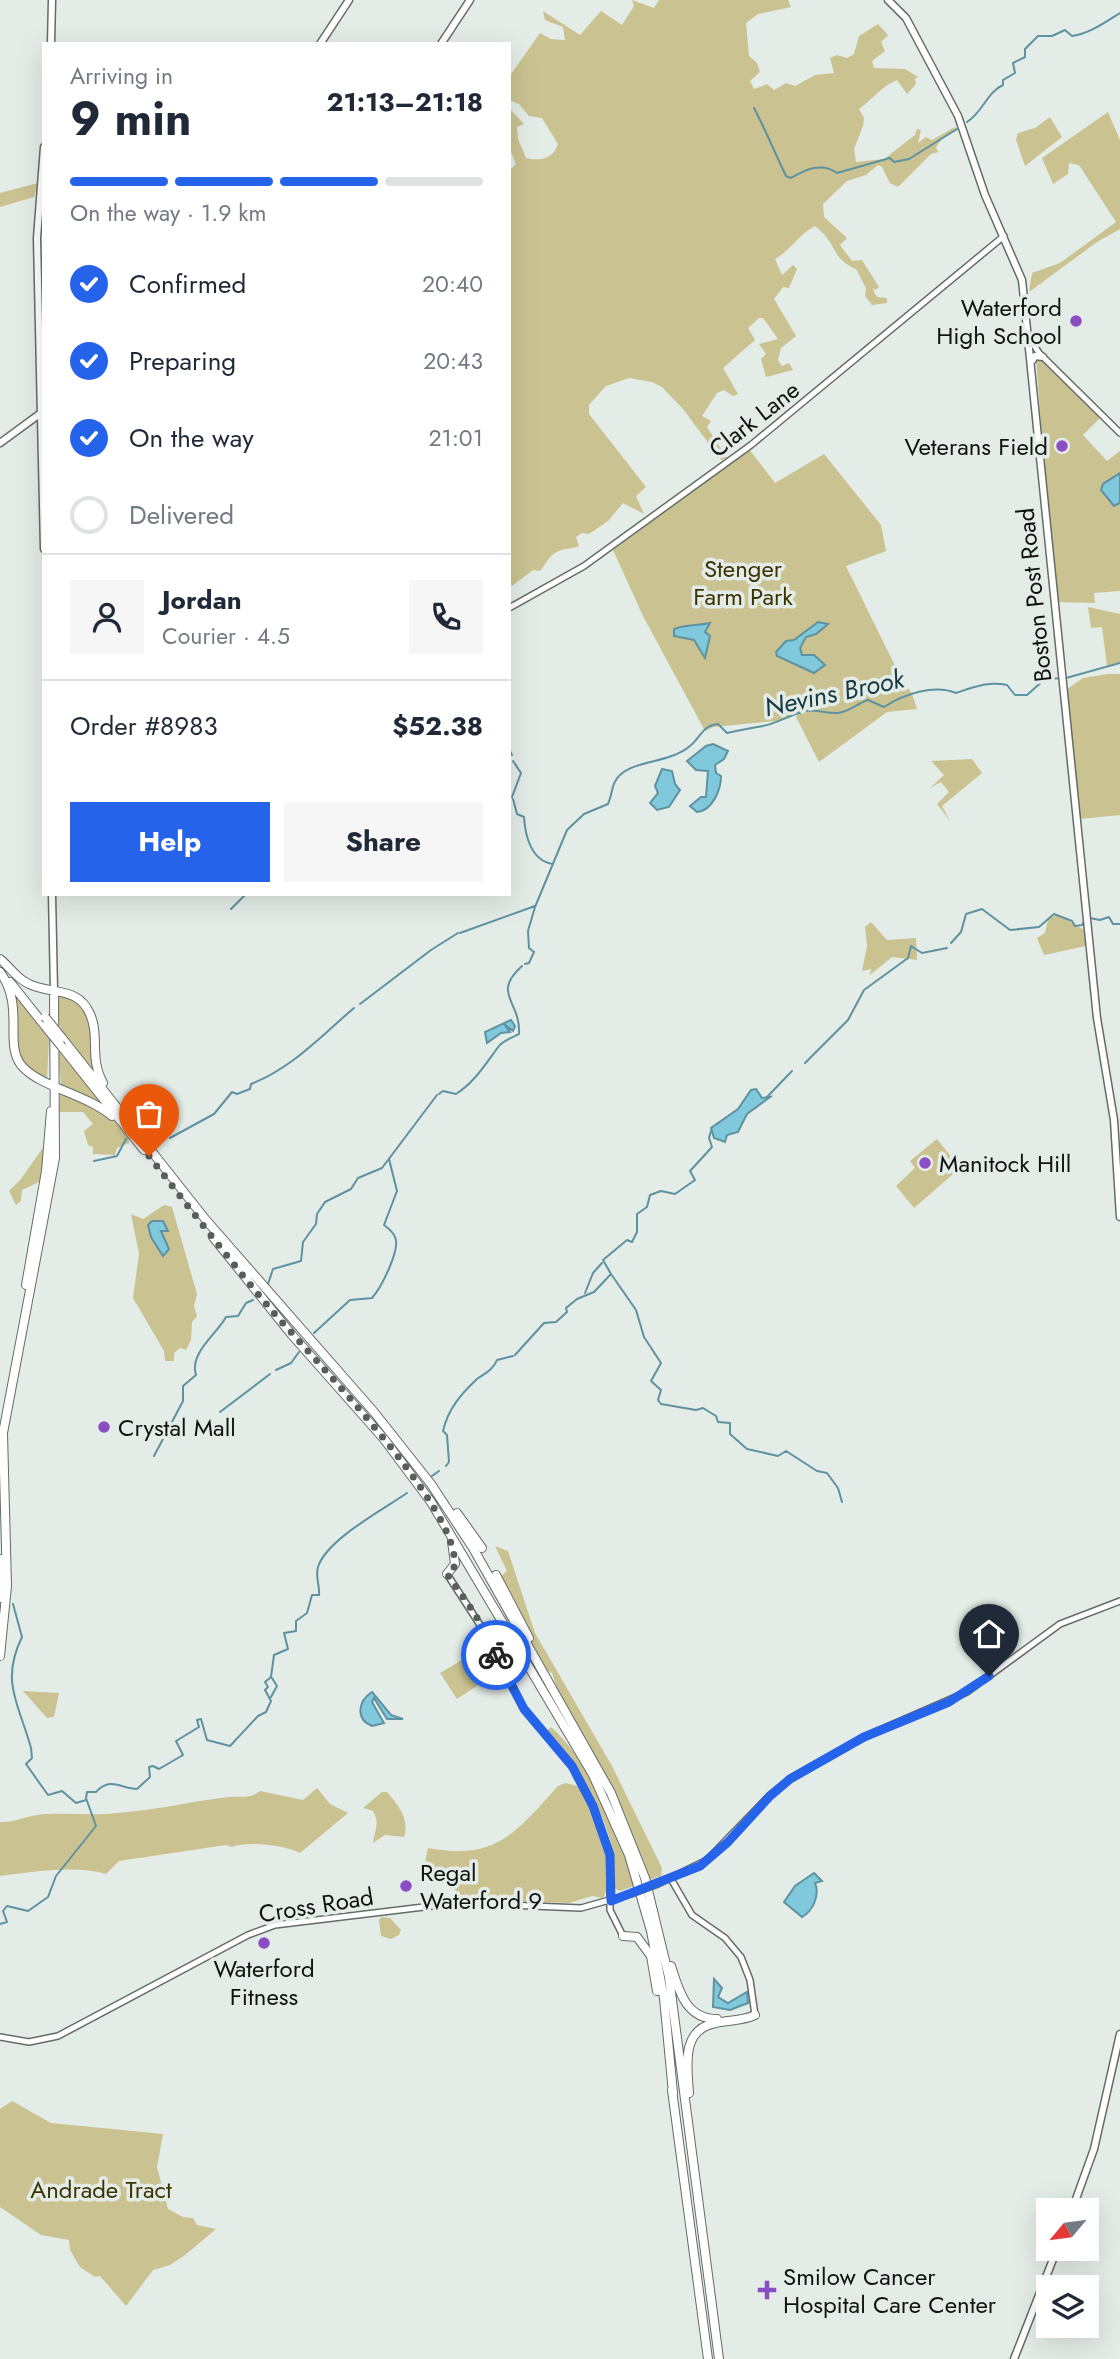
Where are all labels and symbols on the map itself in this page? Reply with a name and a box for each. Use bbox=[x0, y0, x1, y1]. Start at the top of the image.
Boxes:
place label: Waterford High School bbox=[936, 290, 1062, 353]
marker: Waterford High School bbox=[1068, 313, 1084, 329]
street label: Clark Lane bbox=[701, 372, 807, 466]
place label: Veterans Field bbox=[905, 429, 1048, 464]
marker: Veterans Field bbox=[1054, 438, 1070, 454]
street label: Boston Post Road bbox=[1007, 506, 1061, 684]
park label: Stenger Farm Park bbox=[693, 551, 793, 614]
water label: Nevins Brook bbox=[761, 659, 909, 726]
pin bbox=[119, 1084, 179, 1156]
place label: Manitock Hill bbox=[939, 1146, 1071, 1181]
marker: Manitock Hill bbox=[917, 1155, 933, 1171]
place label: Crystal Mall bbox=[118, 1410, 236, 1445]
marker: Crystal Mall bbox=[96, 1419, 112, 1435]
pin bbox=[959, 1604, 1019, 1676]
courier bbox=[461, 1620, 531, 1690]
place label: Regal Waterford 9 bbox=[420, 1855, 542, 1918]
marker: Regal Waterford 9 bbox=[398, 1878, 414, 1894]
street label: Cross Road bbox=[256, 1879, 376, 1931]
marker: Waterford Fitness bbox=[256, 1935, 272, 1951]
place label: Waterford Fitness bbox=[213, 1951, 315, 2014]
park label: Andrade Tract bbox=[30, 2172, 172, 2207]
north arrow bbox=[1036, 2198, 1099, 2261]
place label: Smilow Cancer Hospital Care Center bbox=[783, 2259, 997, 2322]
marker: Smilow Cancer Hospital Care Center bbox=[757, 2280, 777, 2300]

